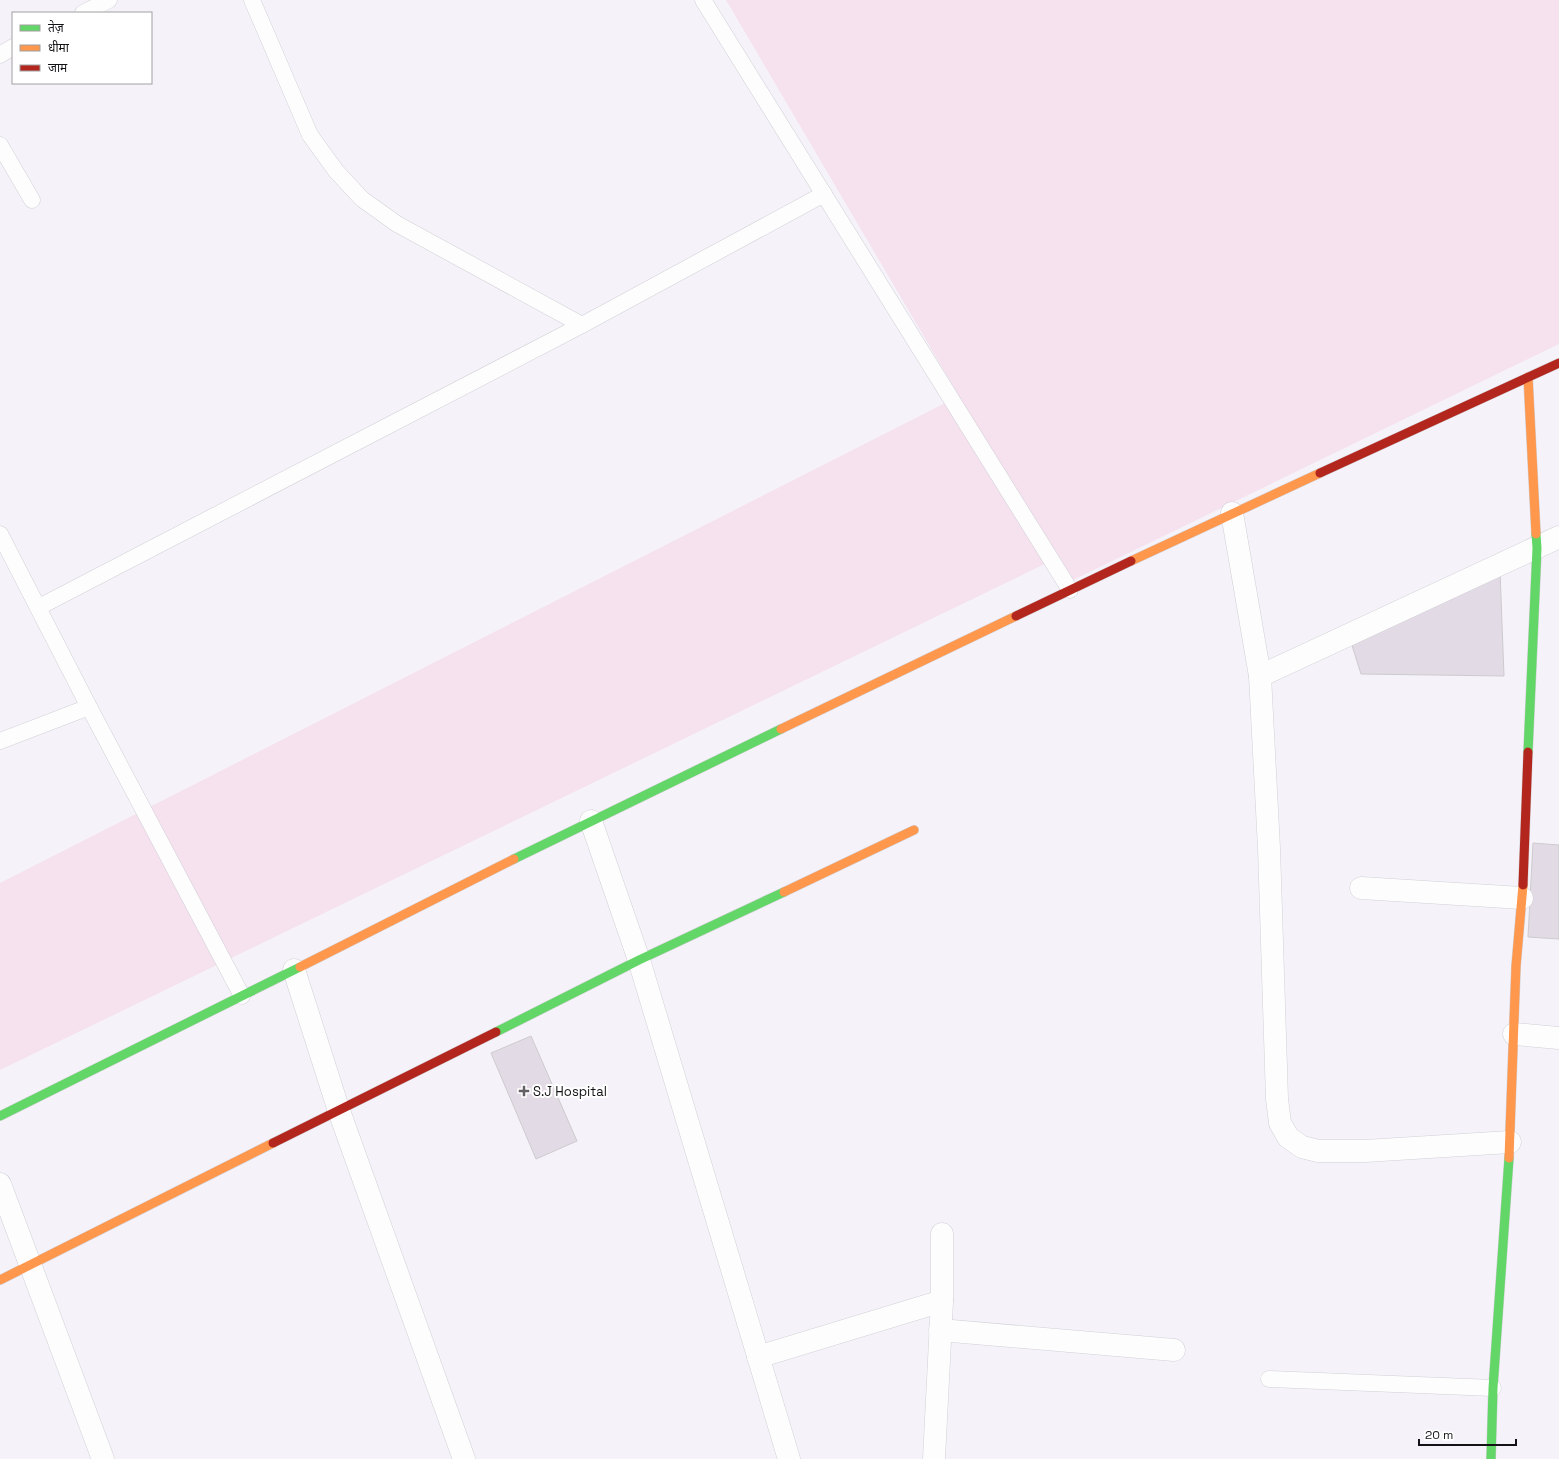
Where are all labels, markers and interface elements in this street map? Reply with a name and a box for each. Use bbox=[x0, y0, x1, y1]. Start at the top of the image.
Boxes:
legend bbox=[12, 12, 152, 84]
text: तेज़ bbox=[48, 20, 65, 36]
text: धीमा bbox=[48, 40, 70, 56]
text: जाम bbox=[48, 60, 68, 76]
place label: S.J Hospital bbox=[533, 1083, 607, 1100]
marker: S.J Hospital bbox=[518, 1085, 530, 1097]
scale bar bbox=[1419, 1421, 1516, 1447]
text: 20 m bbox=[1425, 1427, 1453, 1443]

